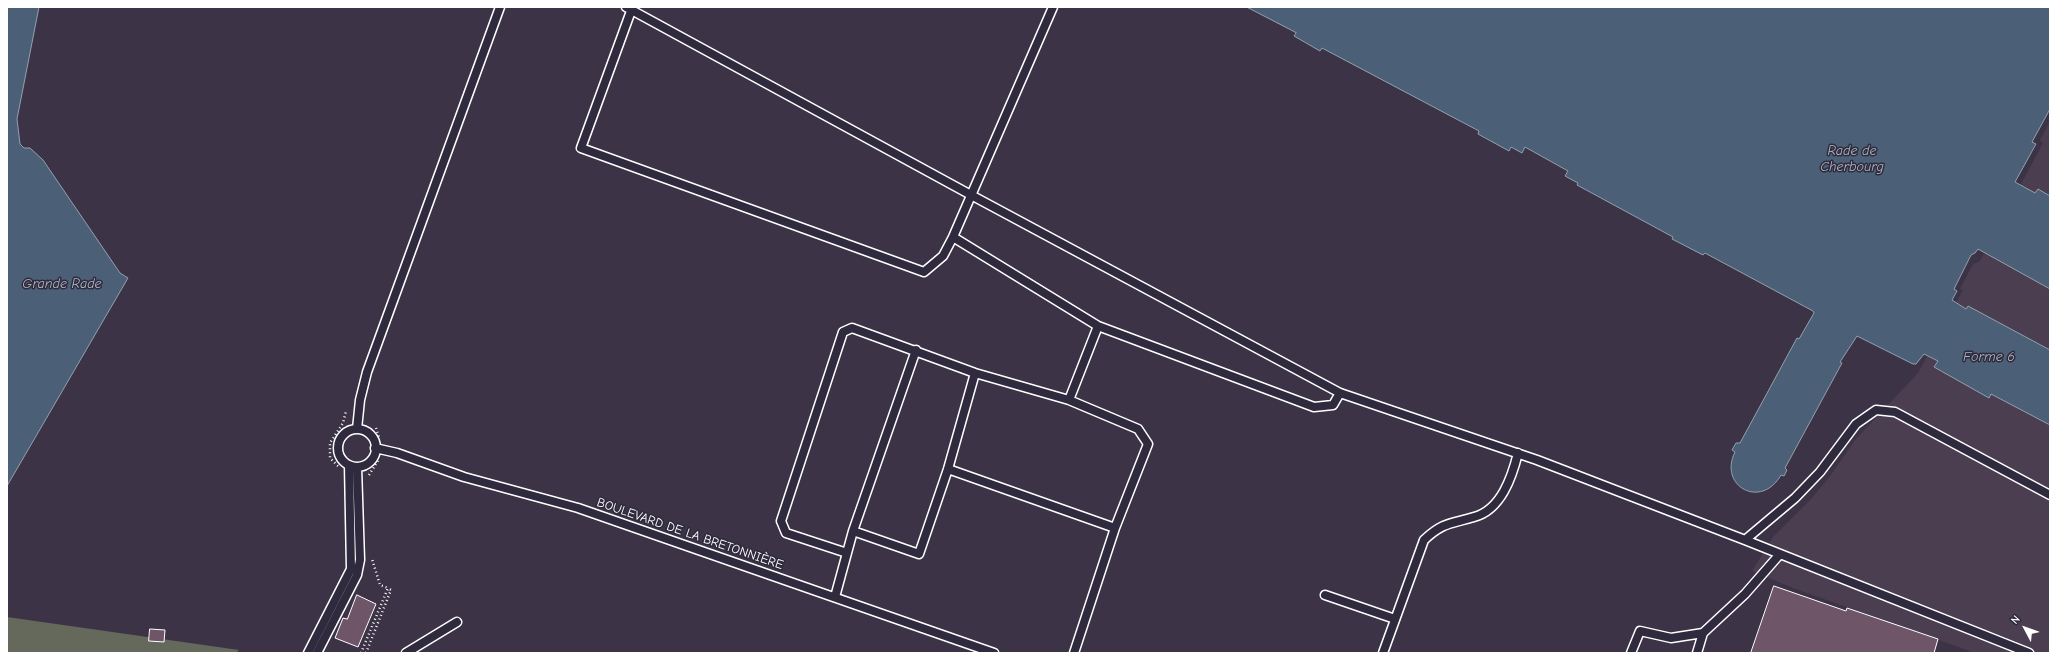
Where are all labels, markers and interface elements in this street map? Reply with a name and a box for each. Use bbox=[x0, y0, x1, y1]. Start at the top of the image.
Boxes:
water label: Rade de Cherbourg bbox=[1820, 143, 1884, 176]
water label: Grande Rade bbox=[22, 276, 102, 292]
water label: Forme 6 bbox=[1963, 349, 2015, 365]
street label: BOULEVARD DE LA BRETONNIÈRE bbox=[595, 495, 785, 573]
north arrow bbox=[2005, 608, 2045, 648]
text: N bbox=[2008, 613, 2023, 627]

